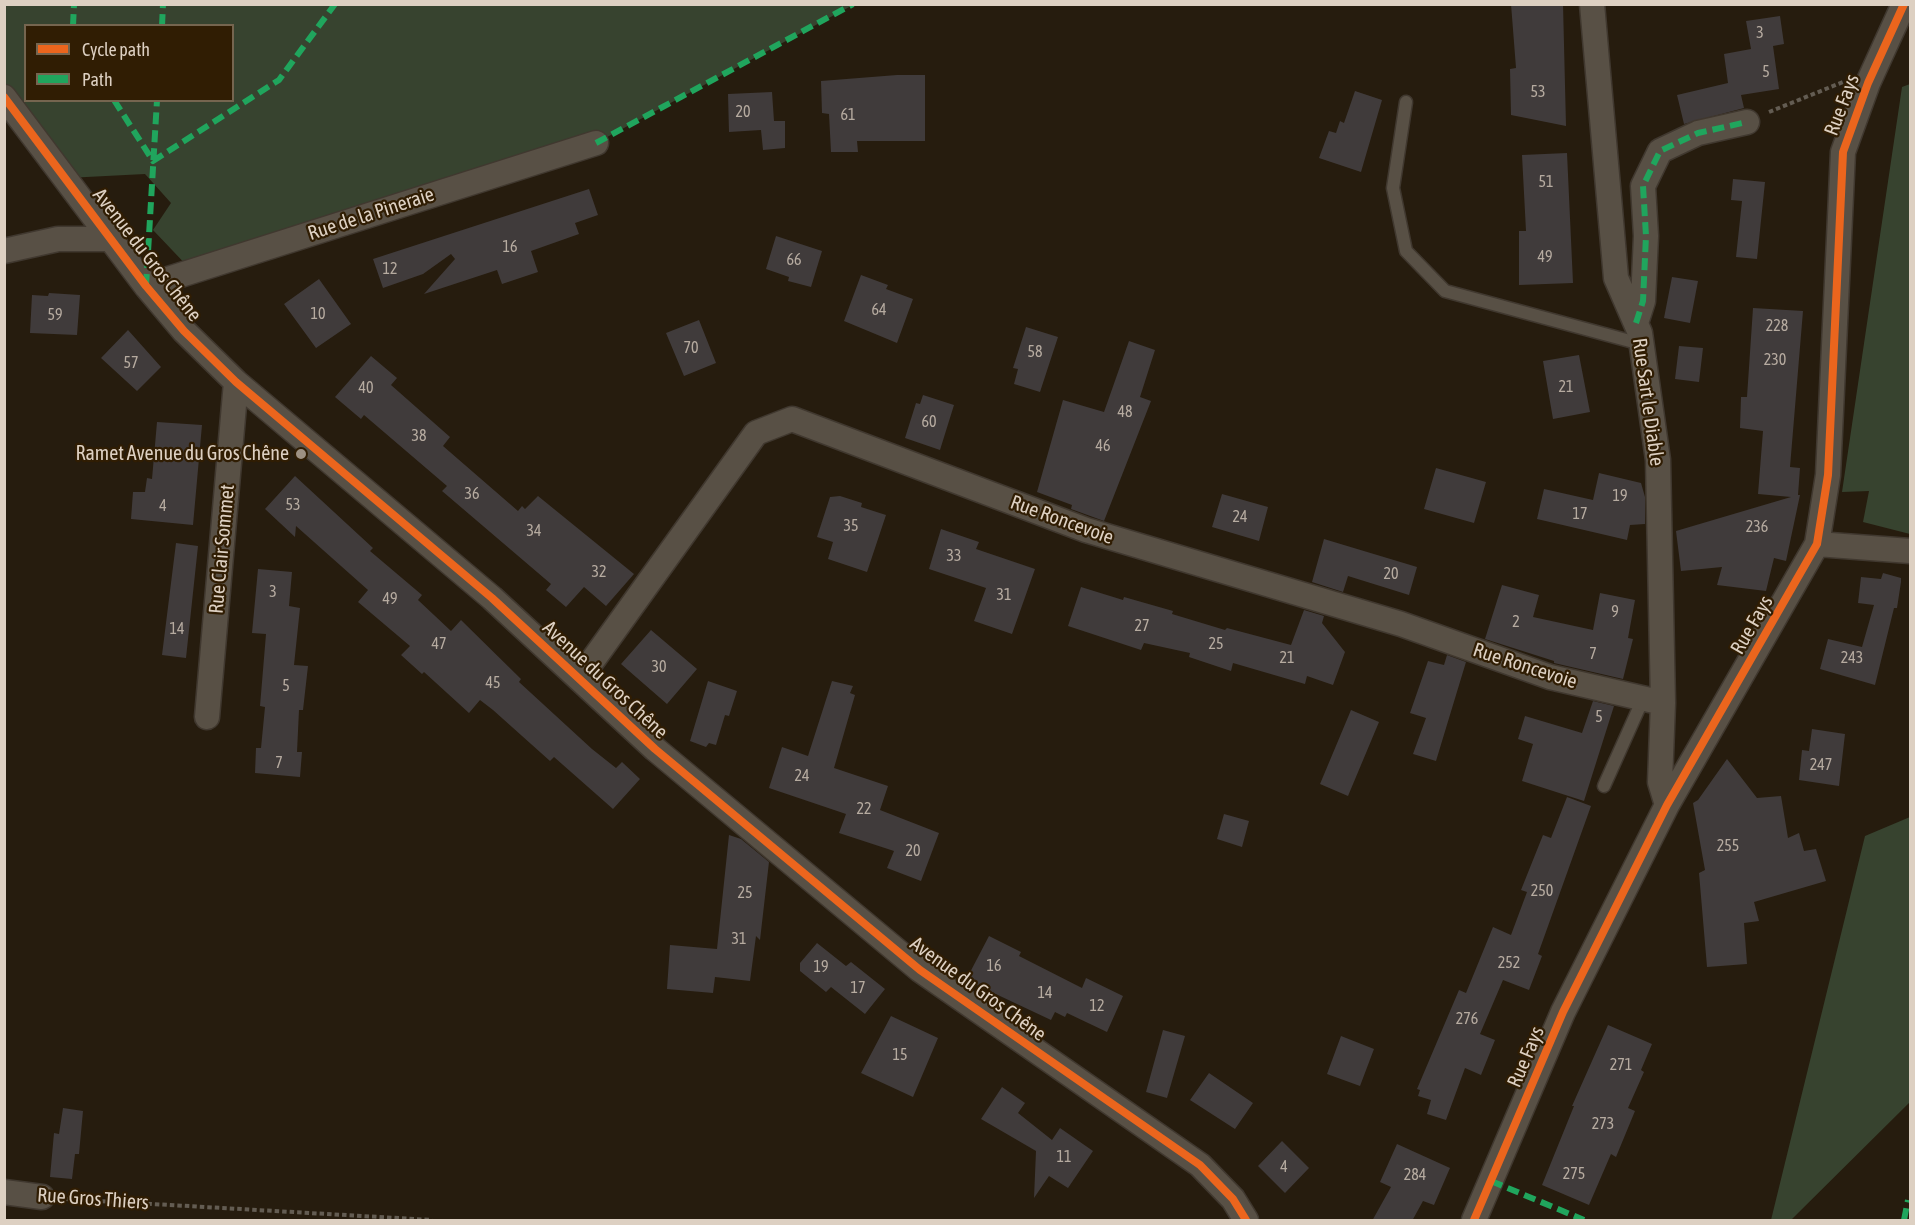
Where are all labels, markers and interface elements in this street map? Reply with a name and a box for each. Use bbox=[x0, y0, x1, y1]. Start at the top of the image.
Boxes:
house number: 3 bbox=[1756, 23, 1764, 43]
legend bbox=[24, 24, 234, 102]
text: Cycle path bbox=[82, 39, 150, 60]
house number: 5 bbox=[1762, 62, 1770, 82]
text: Path bbox=[82, 69, 113, 90]
street label: Rue Fays bbox=[1819, 71, 1865, 139]
house number: 53 bbox=[1530, 82, 1546, 102]
house number: 20 bbox=[735, 102, 751, 122]
house number: 61 bbox=[840, 105, 856, 125]
house number: 51 bbox=[1538, 172, 1554, 192]
street label: Rue de la Pineraie bbox=[305, 182, 437, 246]
street label: Avenue du Gros Chêne bbox=[88, 184, 206, 326]
house number: 16 bbox=[502, 237, 518, 257]
house number: 49 bbox=[1537, 247, 1553, 267]
house number: 66 bbox=[786, 250, 802, 270]
house number: 12 bbox=[382, 259, 398, 279]
house number: 64 bbox=[871, 300, 887, 320]
house number: 10 bbox=[310, 304, 326, 324]
house number: 59 bbox=[47, 305, 63, 325]
house number: 228 bbox=[1766, 316, 1788, 336]
street label: Rue Sart le Diable bbox=[1627, 336, 1669, 468]
house number: 70 bbox=[683, 338, 699, 358]
house number: 58 bbox=[1027, 342, 1043, 362]
house number: 230 bbox=[1764, 350, 1786, 370]
house number: 57 bbox=[123, 353, 139, 373]
house number: 21 bbox=[1558, 377, 1574, 397]
house number: 40 bbox=[358, 378, 374, 398]
house number: 48 bbox=[1117, 402, 1133, 422]
house number: 60 bbox=[921, 412, 937, 432]
house number: 38 bbox=[411, 426, 427, 446]
house number: 46 bbox=[1095, 436, 1111, 456]
place label: Ramet Avenue du Gros Chêne bbox=[75, 442, 289, 466]
marker: Ramet Avenue du Gros Chêne bbox=[294, 447, 308, 461]
street label: Rue Clair Sommet bbox=[204, 483, 240, 615]
house number: 36 bbox=[464, 484, 480, 504]
house number: 19 bbox=[1612, 486, 1628, 506]
street label: Rue Roncevoie bbox=[1007, 490, 1117, 550]
house number: 53 bbox=[285, 495, 301, 515]
house number: 4 bbox=[159, 496, 167, 516]
house number: 17 bbox=[1572, 504, 1588, 524]
house number: 24 bbox=[1232, 507, 1248, 527]
house number: 35 bbox=[843, 516, 859, 536]
house number: 236 bbox=[1746, 517, 1768, 537]
house number: 34 bbox=[526, 521, 542, 541]
house number: 33 bbox=[946, 546, 962, 566]
house number: 32 bbox=[591, 562, 607, 582]
house number: 20 bbox=[1383, 564, 1399, 584]
house number: 3 bbox=[269, 582, 277, 602]
house number: 31 bbox=[996, 585, 1012, 605]
house number: 49 bbox=[382, 589, 398, 609]
street label: Rue Fays bbox=[1726, 591, 1778, 659]
house number: 9 bbox=[1611, 602, 1619, 622]
house number: 2 bbox=[1512, 612, 1520, 632]
street label: Avenue du Gros Chêne bbox=[537, 616, 673, 744]
house number: 27 bbox=[1134, 616, 1150, 636]
house number: 14 bbox=[169, 619, 185, 639]
house number: 47 bbox=[431, 634, 447, 654]
house number: 25 bbox=[1208, 634, 1224, 654]
street label: Rue Roncevoie bbox=[1470, 638, 1580, 694]
house number: 7 bbox=[1589, 644, 1597, 664]
house number: 21 bbox=[1279, 648, 1295, 668]
house number: 243 bbox=[1841, 648, 1863, 668]
house number: 30 bbox=[651, 657, 667, 677]
house number: 45 bbox=[485, 673, 501, 693]
house number: 5 bbox=[282, 676, 290, 696]
house number: 5 bbox=[1595, 707, 1603, 727]
house number: 7 bbox=[275, 753, 283, 773]
house number: 247 bbox=[1810, 755, 1832, 775]
house number: 24 bbox=[794, 766, 810, 786]
house number: 22 bbox=[856, 799, 872, 819]
house number: 255 bbox=[1717, 836, 1739, 856]
house number: 20 bbox=[905, 841, 921, 861]
house number: 250 bbox=[1531, 881, 1553, 901]
house number: 25 bbox=[737, 883, 753, 903]
house number: 31 bbox=[731, 929, 747, 949]
street label: Avenue du Gros Chêne bbox=[905, 932, 1051, 1046]
house number: 252 bbox=[1498, 953, 1520, 973]
house number: 16 bbox=[986, 956, 1002, 976]
house number: 19 bbox=[813, 957, 829, 977]
house number: 17 bbox=[850, 978, 866, 998]
house number: 14 bbox=[1037, 983, 1053, 1003]
house number: 12 bbox=[1089, 996, 1105, 1016]
house number: 276 bbox=[1456, 1009, 1478, 1029]
street label: Rue Fays bbox=[1503, 1023, 1549, 1091]
house number: 15 bbox=[892, 1045, 908, 1065]
house number: 271 bbox=[1610, 1055, 1632, 1075]
house number: 273 bbox=[1592, 1114, 1614, 1134]
house number: 11 bbox=[1056, 1147, 1072, 1167]
house number: 4 bbox=[1280, 1157, 1288, 1177]
house number: 275 bbox=[1563, 1164, 1585, 1184]
house number: 284 bbox=[1404, 1165, 1426, 1185]
street label: Rue Gros Thiers bbox=[36, 1183, 150, 1215]

